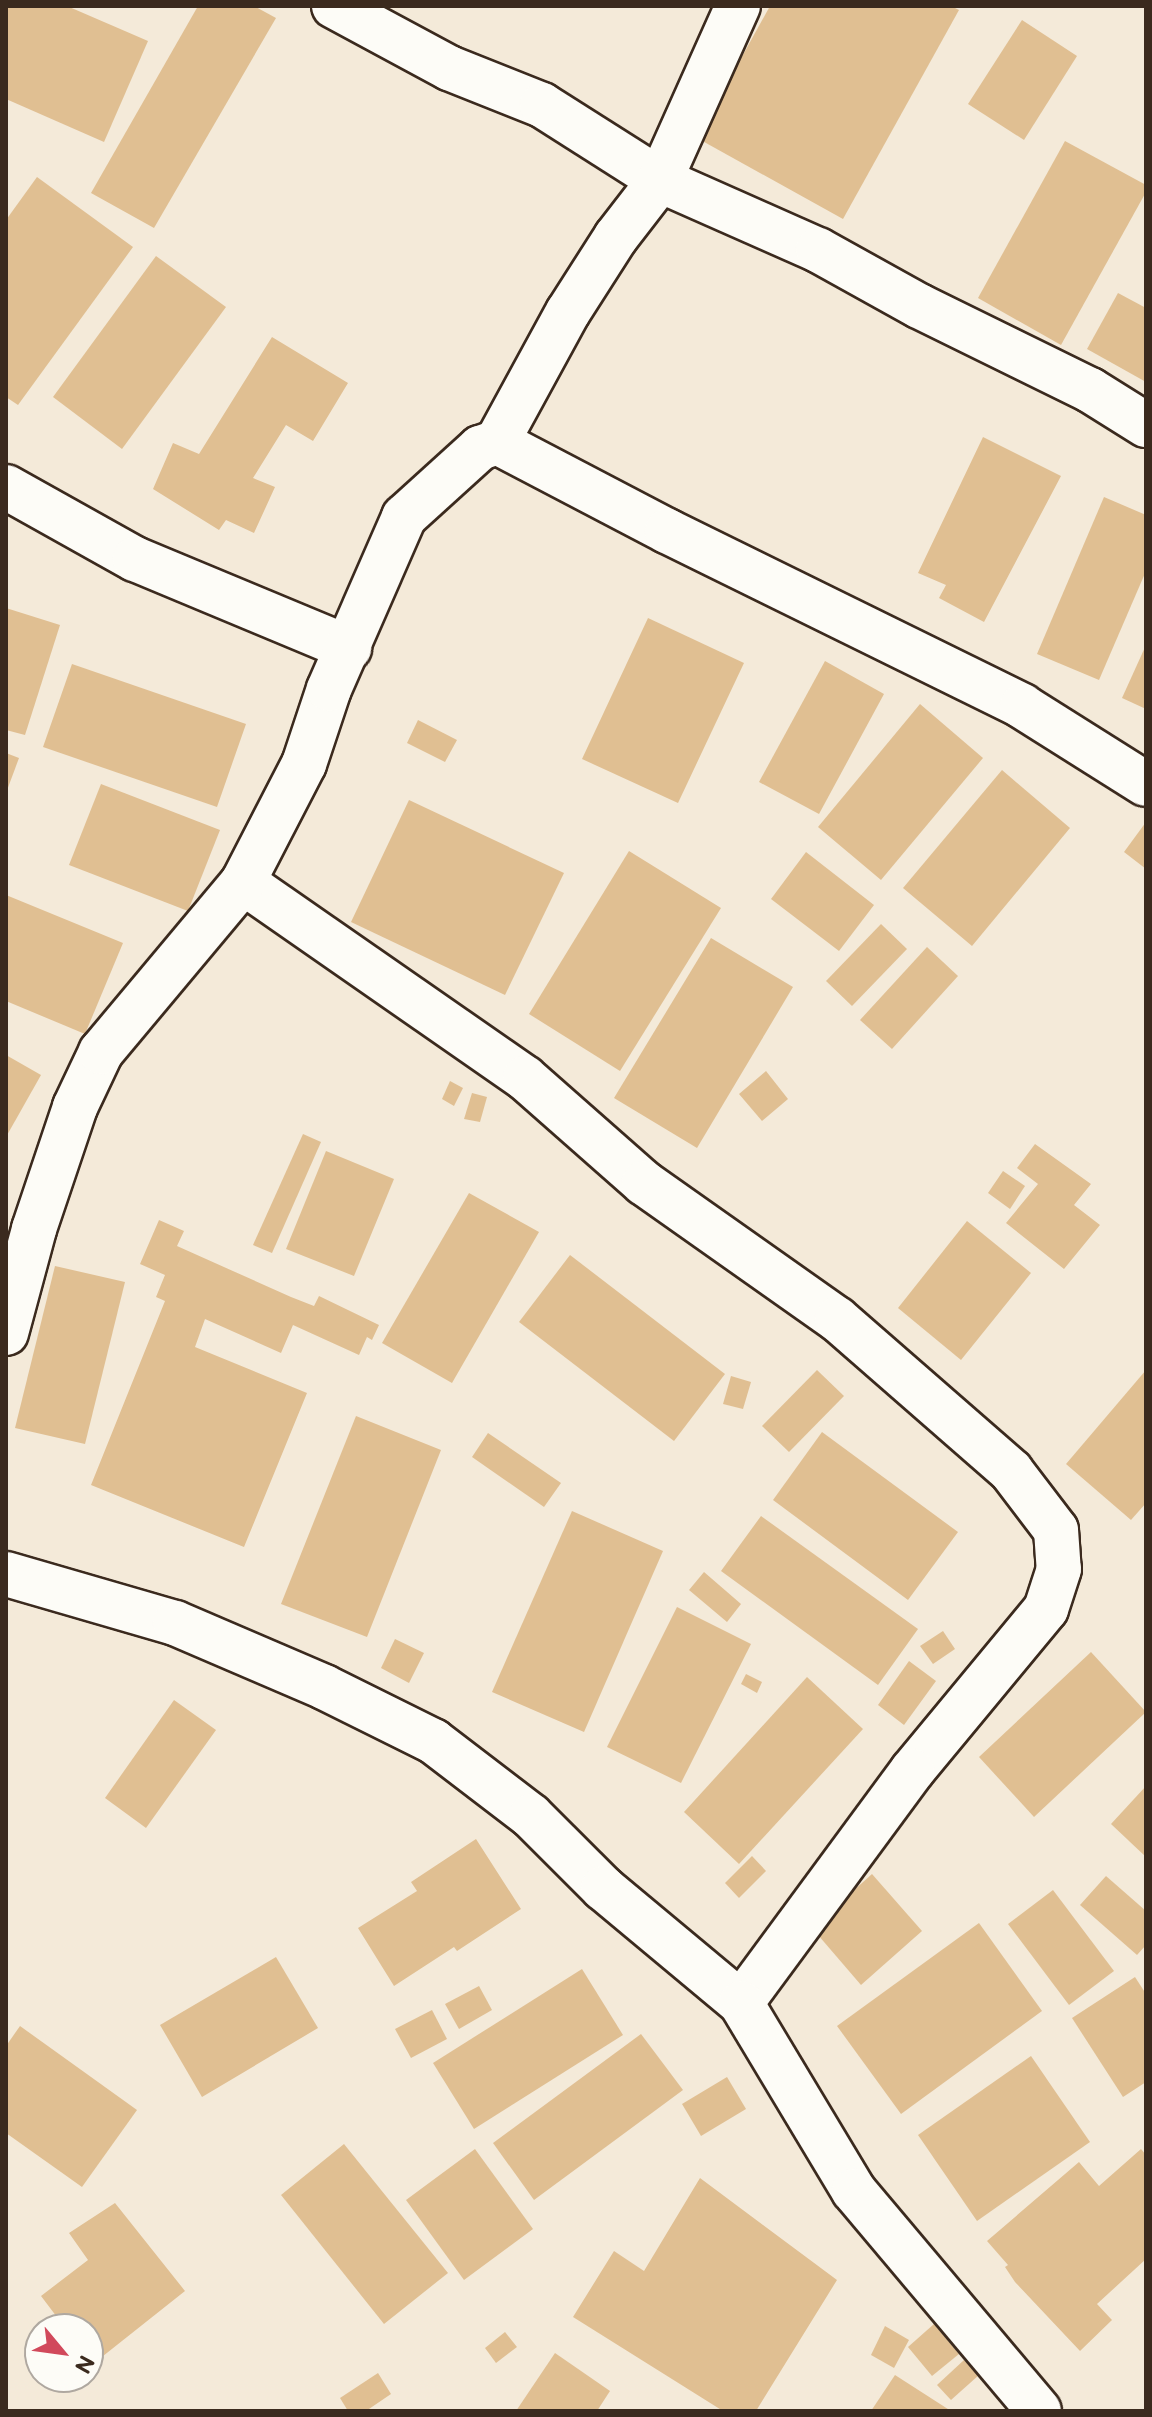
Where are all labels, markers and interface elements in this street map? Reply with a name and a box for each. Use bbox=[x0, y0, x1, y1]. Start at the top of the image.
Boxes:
north arrow bbox=[24, 2313, 104, 2393]
text: N bbox=[68, 2350, 99, 2378]

